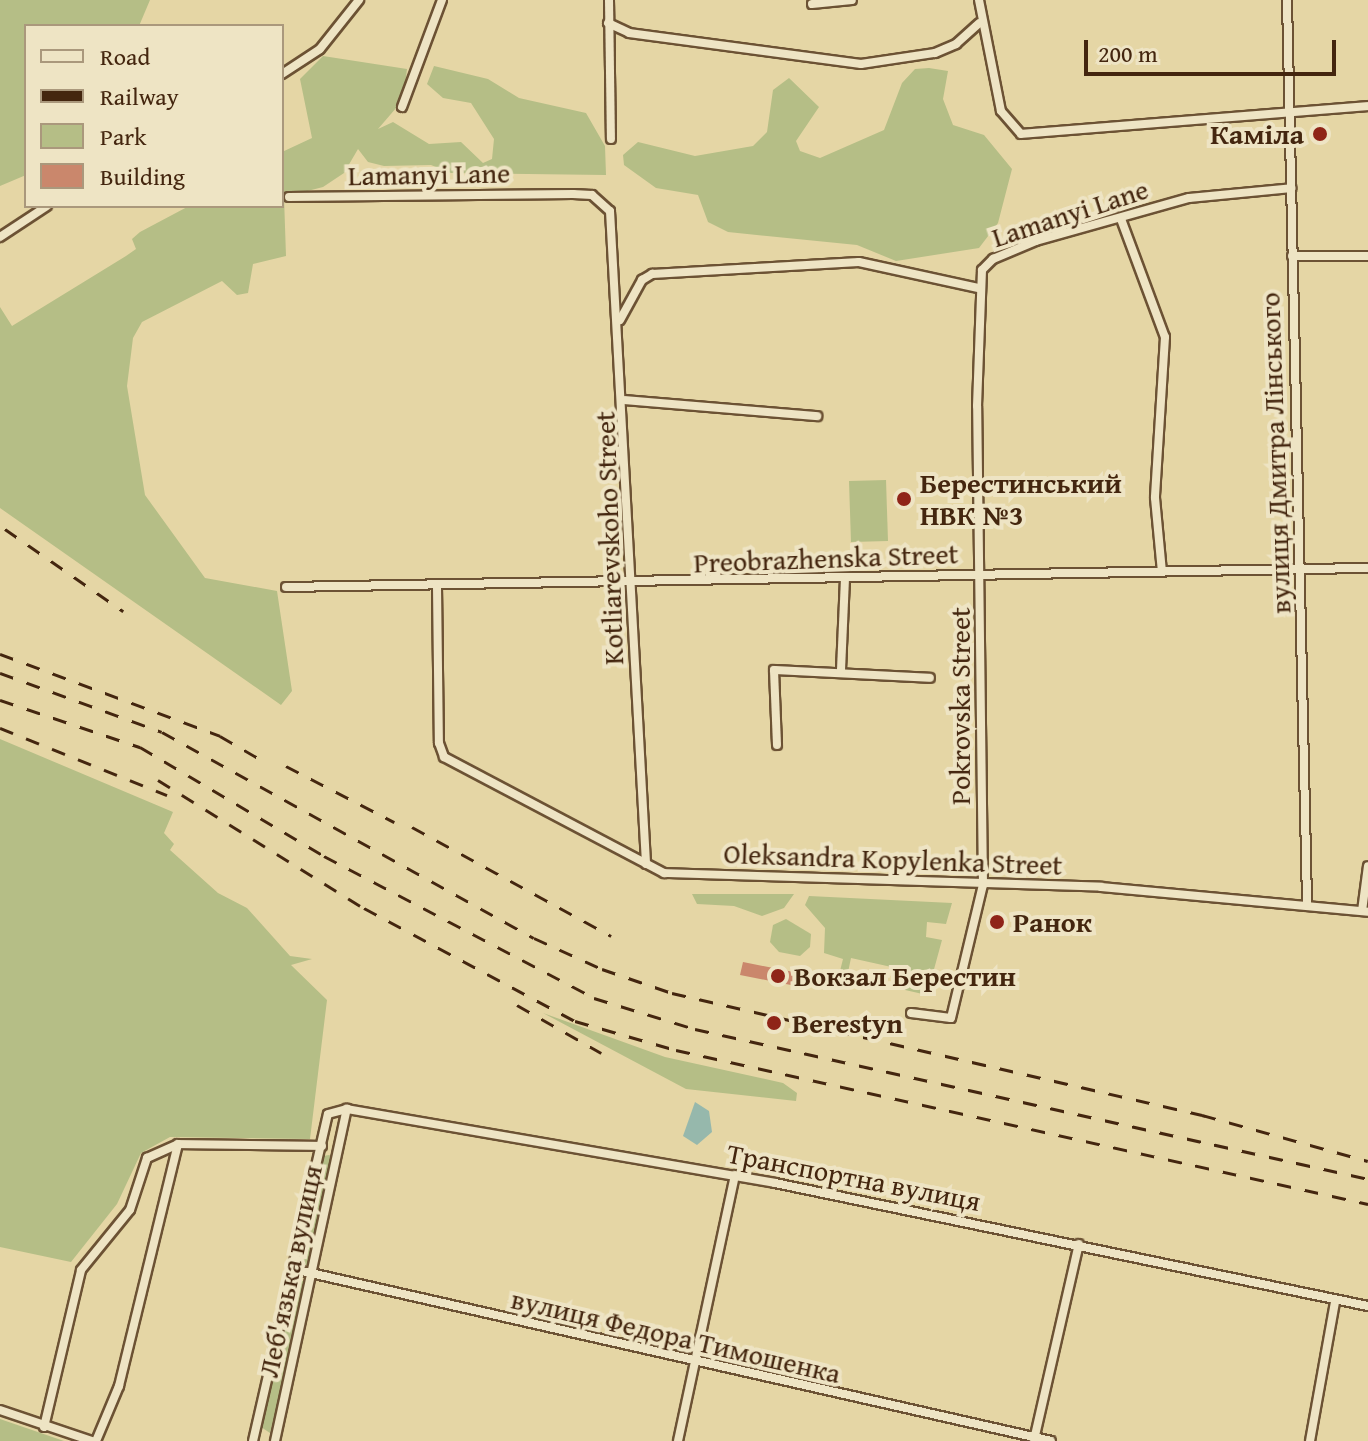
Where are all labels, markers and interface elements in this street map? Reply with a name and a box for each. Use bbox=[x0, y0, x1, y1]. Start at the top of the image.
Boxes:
legend bbox=[24, 24, 284, 208]
scale bar bbox=[1088, 24, 1340, 74]
text: 200 m bbox=[1098, 36, 1158, 71]
text: Road bbox=[100, 39, 150, 74]
text: Railway bbox=[100, 79, 179, 114]
place label: Каміла bbox=[1210, 117, 1304, 151]
text: Park bbox=[100, 119, 146, 154]
marker: Каміла bbox=[1311, 125, 1329, 143]
street label: Lamanyi Lane bbox=[348, 156, 510, 192]
text: Building bbox=[100, 159, 185, 194]
street label: Lamanyi Lane bbox=[988, 172, 1152, 254]
street label: вулиця Дмитра Лінського bbox=[1253, 292, 1297, 614]
street label: Kotliarevskoho Street bbox=[588, 411, 630, 665]
place label: Берестинський НВК №3 bbox=[920, 466, 1122, 532]
marker: Берестинський НВК №3 bbox=[895, 490, 913, 508]
street label: Preobrazhenska Street bbox=[693, 537, 959, 579]
street label: Pokrovska Street bbox=[943, 607, 977, 805]
street label: Oleksandra Kopylenka Street bbox=[723, 836, 1063, 882]
place label: Ранок bbox=[1013, 905, 1092, 939]
marker: Ранок bbox=[988, 913, 1006, 931]
place label: Вокзал Берестин bbox=[794, 959, 1016, 993]
marker: Вокзал Берестин bbox=[769, 967, 787, 985]
place label: Berestyn bbox=[792, 1006, 903, 1040]
marker: Berestyn bbox=[763, 1012, 785, 1034]
street label: Транспортна вулиця bbox=[724, 1136, 984, 1218]
street label: Леб'язька вулиця bbox=[251, 1162, 329, 1380]
street label: вулиця Федора Тимошенка bbox=[508, 1282, 844, 1390]

